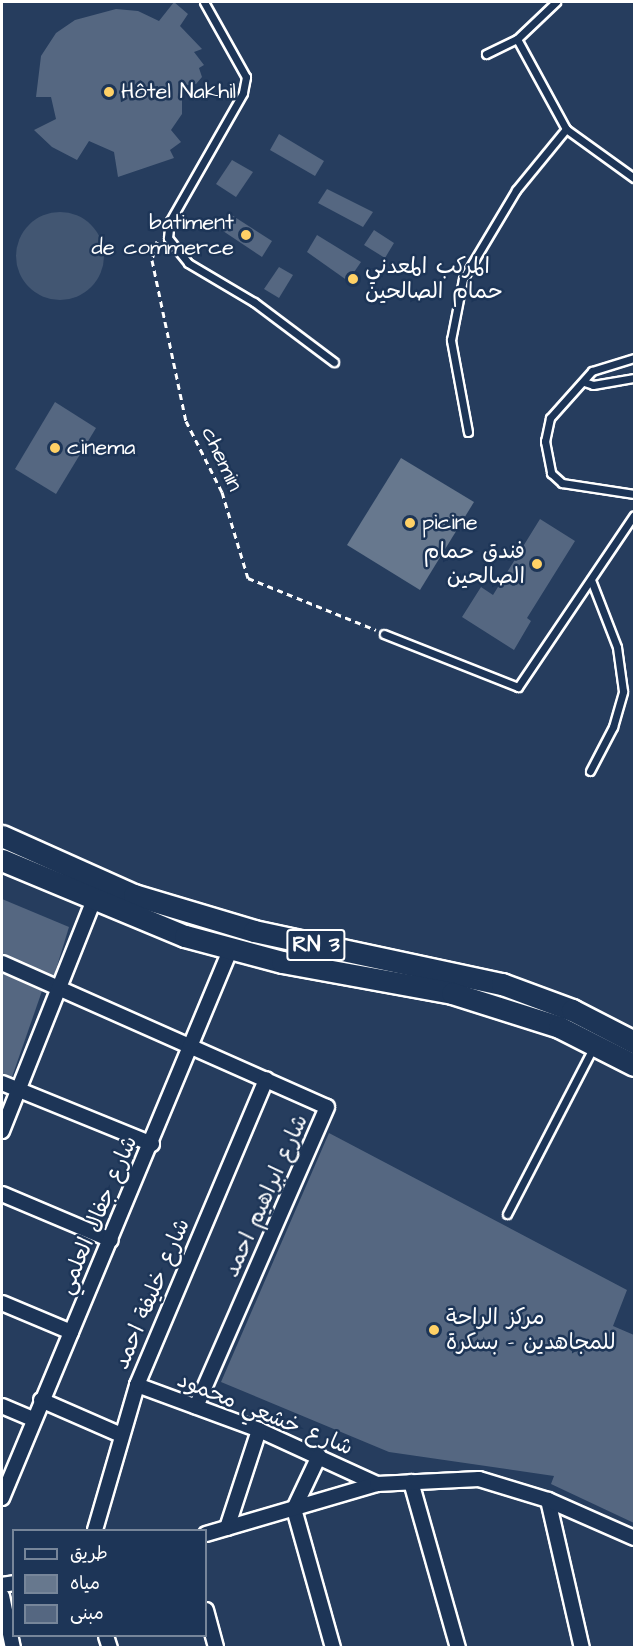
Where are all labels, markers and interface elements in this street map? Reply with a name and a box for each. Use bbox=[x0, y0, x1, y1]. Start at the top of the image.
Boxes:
place label: Hôtel Nakhil bbox=[121, 79, 236, 105]
marker: Hôtel Nakhil bbox=[102, 85, 116, 99]
place label: batiment de commerce bbox=[92, 209, 234, 260]
marker: batiment de commerce bbox=[239, 228, 253, 242]
place label: المركب المعدني حمام الصالحين bbox=[365, 253, 502, 304]
marker: المركب المعدني حمام الصالحين bbox=[346, 272, 360, 286]
street label: chemin bbox=[196, 423, 248, 495]
place label: cinema bbox=[67, 435, 135, 461]
marker: cinema bbox=[48, 441, 62, 455]
place label: picine bbox=[422, 510, 478, 536]
marker: picine bbox=[403, 516, 417, 530]
place label: فندق حمام الصالحين bbox=[423, 538, 525, 590]
marker: فندق حمام الصالحين bbox=[530, 557, 544, 571]
road number: RN 3 bbox=[286, 927, 346, 963]
street label: شارع ابراهيم احمد bbox=[218, 1111, 314, 1281]
street label: شارع جفال العلمي bbox=[53, 1132, 143, 1298]
street label: شارع خليفة احمد bbox=[108, 1215, 196, 1373]
place label: مركز الراحة للمجاهدين - بسكرة bbox=[446, 1304, 616, 1356]
marker: مركز الراحة للمجاهدين - بسكرة bbox=[427, 1323, 441, 1337]
street label: شارع خشعي محمود bbox=[173, 1367, 357, 1461]
legend bbox=[12, 1529, 207, 1637]
text: طريق bbox=[70, 1541, 108, 1566]
text: مياه bbox=[70, 1571, 100, 1596]
text: مبنى bbox=[70, 1601, 104, 1626]

